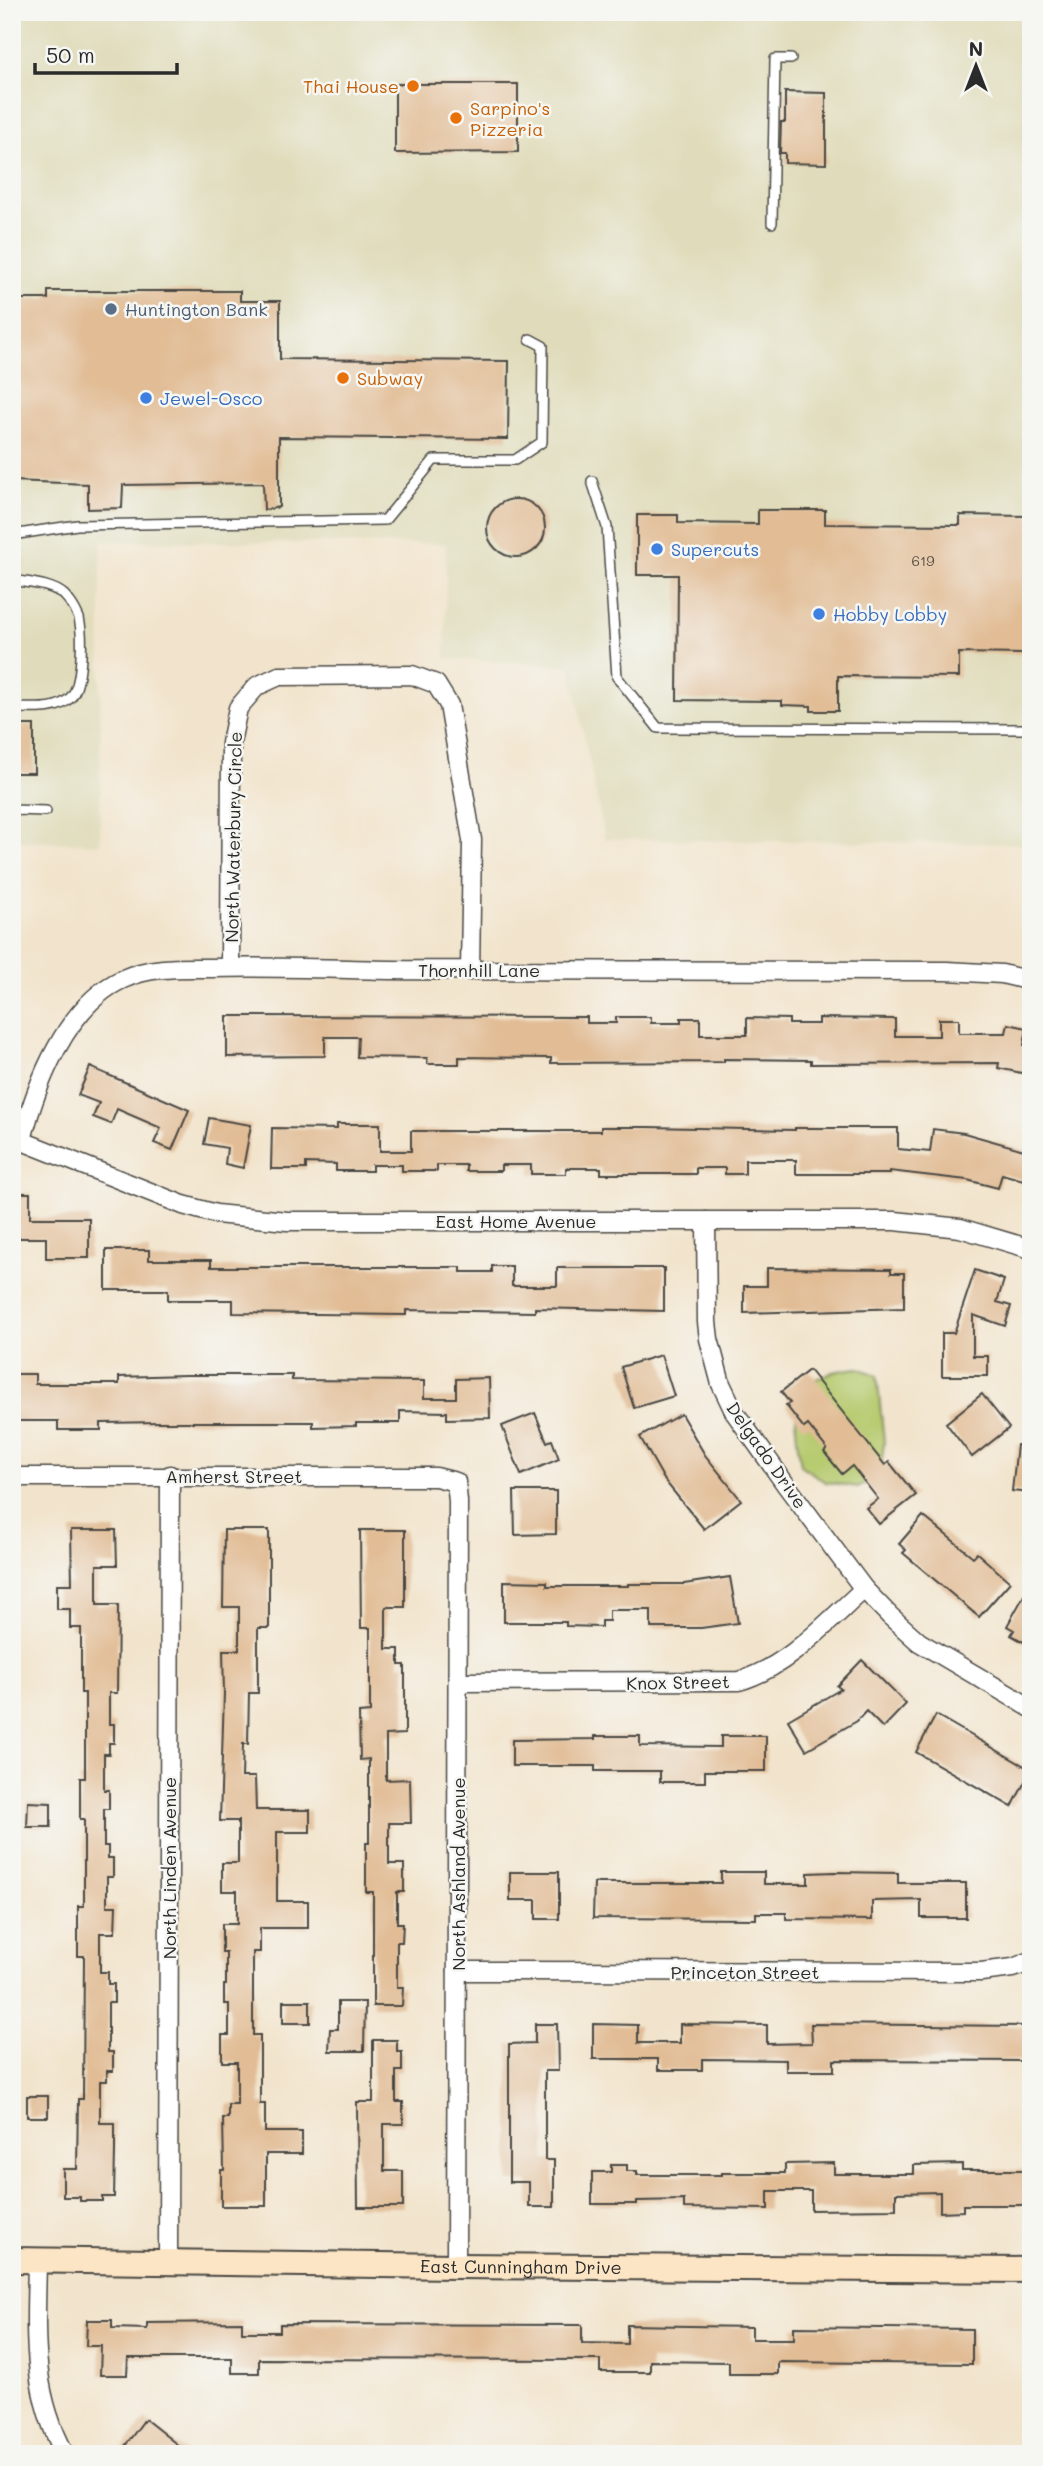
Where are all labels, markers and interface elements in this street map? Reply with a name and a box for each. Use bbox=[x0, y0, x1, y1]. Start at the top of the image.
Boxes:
scale bar bbox=[35, 32, 177, 76]
north arrow bbox=[942, 32, 1012, 102]
text: N bbox=[969, 36, 983, 61]
text: 50 m bbox=[46, 41, 95, 68]
place label: Thai House bbox=[303, 74, 399, 98]
marker: Thai House bbox=[405, 78, 421, 94]
place label: Sarpino's Pizzeria bbox=[470, 96, 550, 141]
marker: Sarpino's Pizzeria bbox=[448, 110, 464, 126]
place label: Huntington Bank bbox=[125, 297, 268, 321]
marker: Huntington Bank bbox=[103, 301, 119, 317]
place label: Subway bbox=[357, 366, 423, 390]
marker: Subway bbox=[335, 370, 351, 386]
place label: Jewel-Osco bbox=[160, 386, 263, 410]
marker: Jewel-Osco bbox=[138, 390, 154, 406]
place label: Supercuts bbox=[671, 537, 759, 561]
marker: Supercuts bbox=[649, 541, 665, 557]
house number: 619 bbox=[912, 551, 935, 570]
place label: Hobby Lobby bbox=[833, 602, 947, 626]
marker: Hobby Lobby bbox=[811, 606, 827, 622]
street label: North Waterbury Circle bbox=[219, 731, 247, 943]
street label: Thornhill Lane bbox=[418, 958, 540, 982]
street label: East Home Avenue bbox=[436, 1209, 597, 1233]
street label: Delgado Drive bbox=[721, 1397, 813, 1513]
street label: Amherst Street bbox=[166, 1464, 302, 1488]
street label: Knox Street bbox=[626, 1669, 730, 1695]
street label: North Linden Avenue bbox=[157, 1777, 181, 1959]
street label: North Ashland Avenue bbox=[446, 1777, 470, 1971]
street label: Princeton Street bbox=[671, 1960, 819, 1984]
street label: East Cunningham Drive bbox=[420, 2254, 622, 2279]

